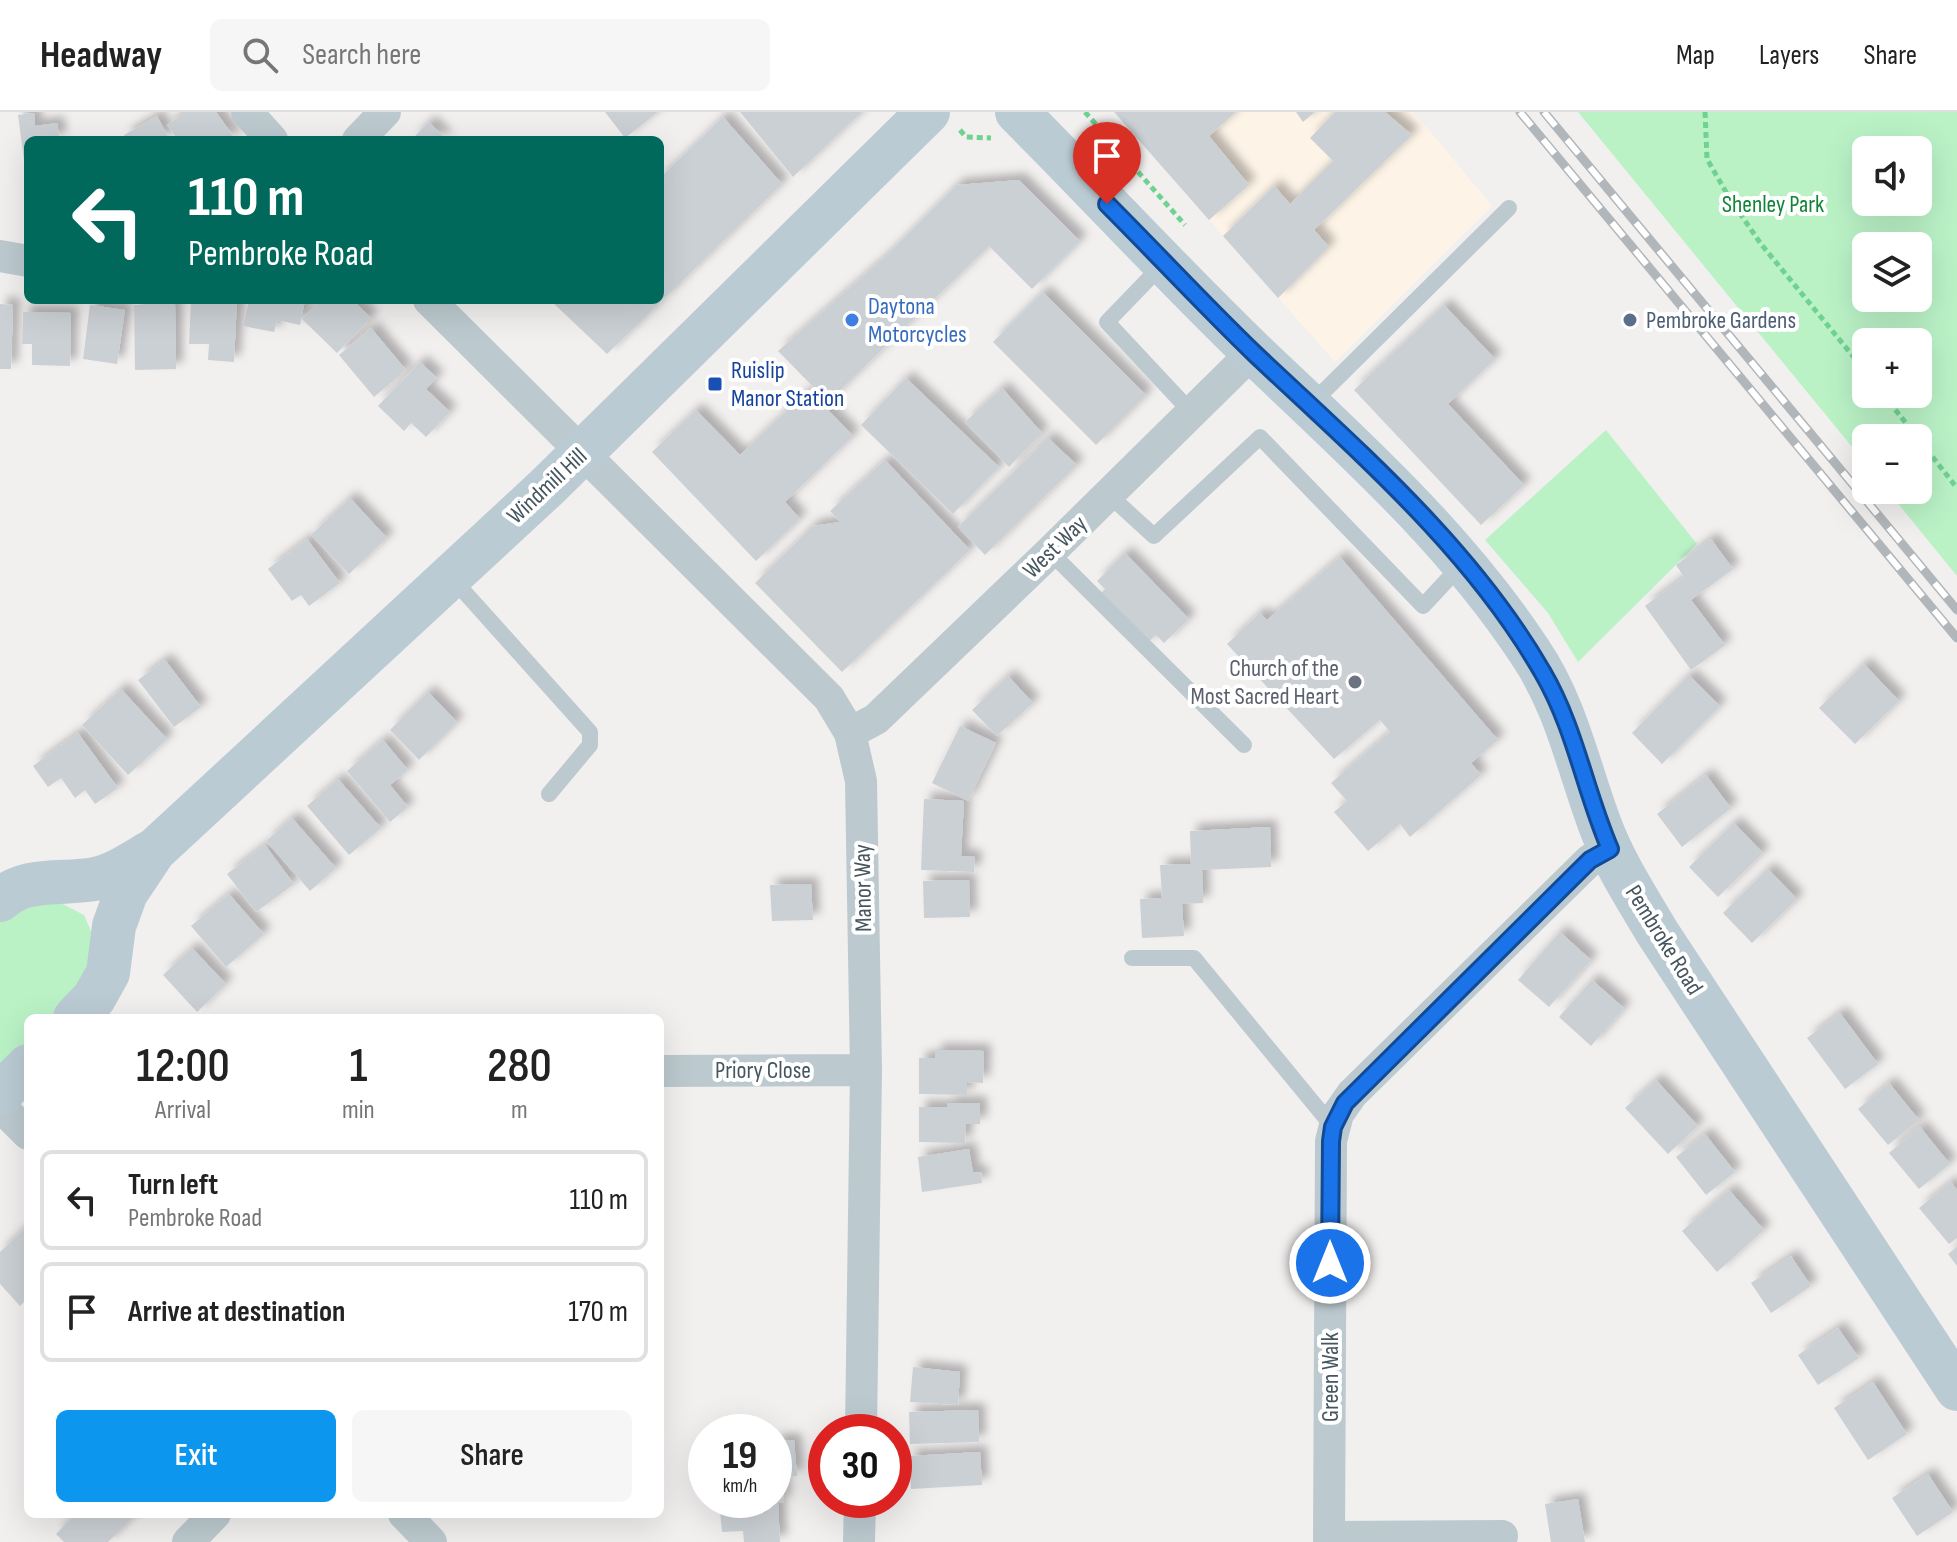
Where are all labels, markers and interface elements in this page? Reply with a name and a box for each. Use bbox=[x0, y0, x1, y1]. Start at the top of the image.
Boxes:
search box bbox=[210, 19, 770, 91]
text: Headway bbox=[40, 33, 162, 78]
icon: search bbox=[238, 33, 282, 77]
text: Search here bbox=[302, 37, 421, 73]
text: Map bbox=[1676, 39, 1715, 72]
text: Layers bbox=[1759, 39, 1819, 72]
text: Share bbox=[1863, 39, 1917, 72]
pin bbox=[1073, 122, 1141, 204]
icon: arrive bbox=[1085, 134, 1129, 178]
map controls bbox=[1852, 136, 1932, 504]
button: sound bbox=[1852, 136, 1932, 216]
text: 110 m bbox=[188, 165, 304, 232]
icon: left bbox=[56, 168, 160, 272]
park label: Shenley Park bbox=[1722, 190, 1824, 219]
button: layers bbox=[1852, 232, 1932, 312]
text: Pembroke Road bbox=[188, 233, 374, 276]
place label: Daytona Motorcycles bbox=[868, 292, 967, 349]
place label: Pembroke Gardens bbox=[1646, 306, 1796, 335]
marker: Daytona Motorcycles bbox=[843, 311, 861, 329]
marker: Pembroke Gardens bbox=[1621, 311, 1639, 329]
button: + bbox=[1852, 328, 1932, 408]
place label: Ruislip Manor Station bbox=[731, 356, 844, 413]
marker: Ruislip Manor Station bbox=[706, 375, 724, 393]
button: − bbox=[1852, 424, 1932, 504]
street label: Windmill Hill bbox=[501, 442, 593, 530]
street label: West Way bbox=[1017, 509, 1093, 585]
place label: Church of the Most Sacred Heart bbox=[1191, 654, 1339, 711]
marker: Church of the Most Sacred Heart bbox=[1346, 673, 1364, 691]
street label: Manor Way bbox=[848, 844, 878, 932]
street label: Pembroke Road bbox=[1619, 880, 1709, 1000]
text: 12:00 bbox=[136, 1038, 230, 1095]
text: 1 bbox=[349, 1038, 367, 1095]
text: 280 bbox=[487, 1038, 552, 1095]
street label: Priory Close bbox=[715, 1056, 811, 1085]
text: Arrival bbox=[155, 1095, 211, 1126]
text: min bbox=[342, 1095, 375, 1126]
text: m bbox=[511, 1095, 528, 1126]
text: Turn left bbox=[128, 1167, 218, 1203]
icon: left bbox=[60, 1178, 104, 1222]
text: 110 m bbox=[570, 1182, 628, 1218]
text: Pembroke Road bbox=[128, 1203, 262, 1234]
position arrow bbox=[1288, 1221, 1372, 1305]
icon: arrive bbox=[60, 1290, 104, 1334]
text: Arrive at destination bbox=[128, 1294, 345, 1330]
text: 170 m bbox=[568, 1294, 628, 1330]
street label: Green Walk bbox=[1316, 1332, 1345, 1422]
button: Exit bbox=[56, 1410, 336, 1502]
button: Share bbox=[352, 1410, 632, 1502]
speed limit sign: 30 bbox=[808, 1414, 912, 1518]
text: 19 bbox=[723, 1432, 757, 1480]
text: km/h bbox=[723, 1474, 757, 1498]

